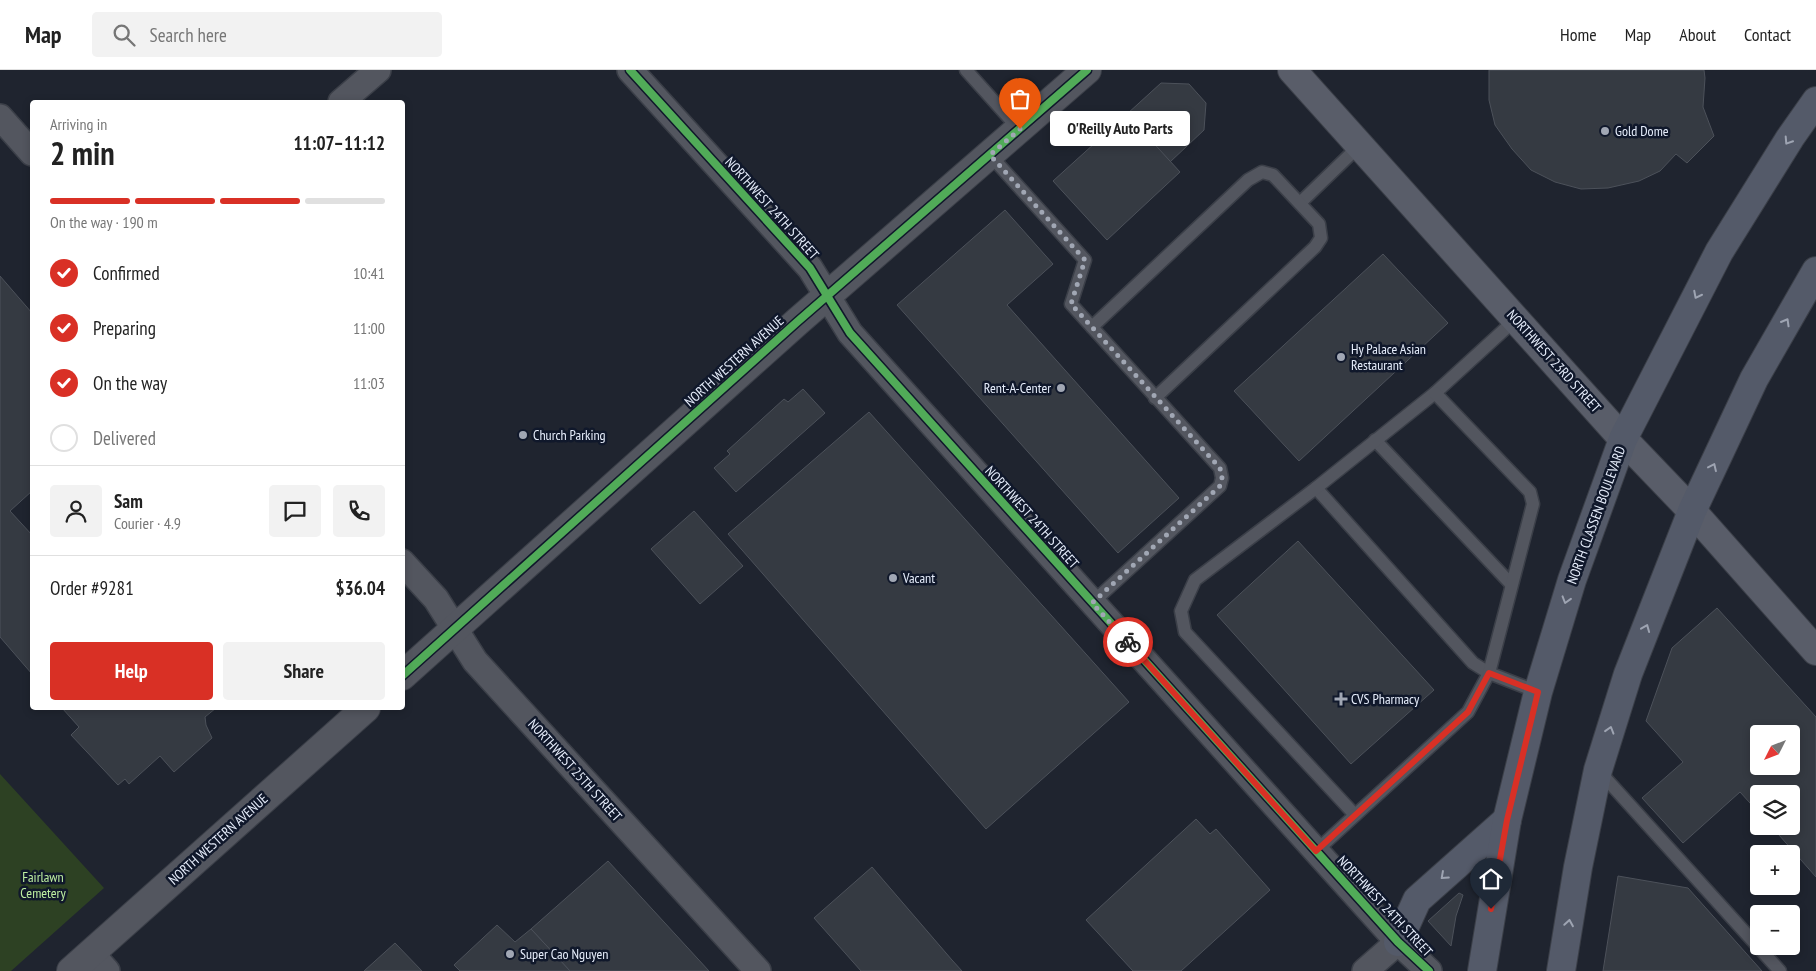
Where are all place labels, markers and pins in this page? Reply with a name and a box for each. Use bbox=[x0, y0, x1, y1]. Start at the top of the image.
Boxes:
pin bbox=[999, 78, 1041, 129]
callout: O'Reilly Auto Parts bbox=[1050, 112, 1190, 146]
place label: Gold Dome bbox=[1615, 122, 1669, 140]
marker: Gold Dome bbox=[1599, 125, 1611, 137]
place label: Hy Palace Asian Restaurant bbox=[1351, 340, 1426, 374]
marker: Hy Palace Asian Restaurant bbox=[1335, 351, 1347, 363]
place label: Rent-A-Center bbox=[984, 379, 1051, 397]
marker: Rent-A-Center bbox=[1055, 382, 1067, 394]
place label: Church Parking bbox=[533, 426, 606, 444]
marker: Church Parking bbox=[517, 429, 529, 441]
place label: Vacant bbox=[902, 569, 935, 587]
marker: Vacant bbox=[887, 572, 899, 584]
place label: CVS Pharmacy bbox=[1351, 690, 1420, 708]
marker: CVS Pharmacy bbox=[1335, 693, 1347, 705]
pin bbox=[1470, 858, 1512, 909]
place label: Super Cao Nguyen bbox=[520, 945, 608, 963]
marker: Super Cao Nguyen bbox=[504, 948, 516, 960]

